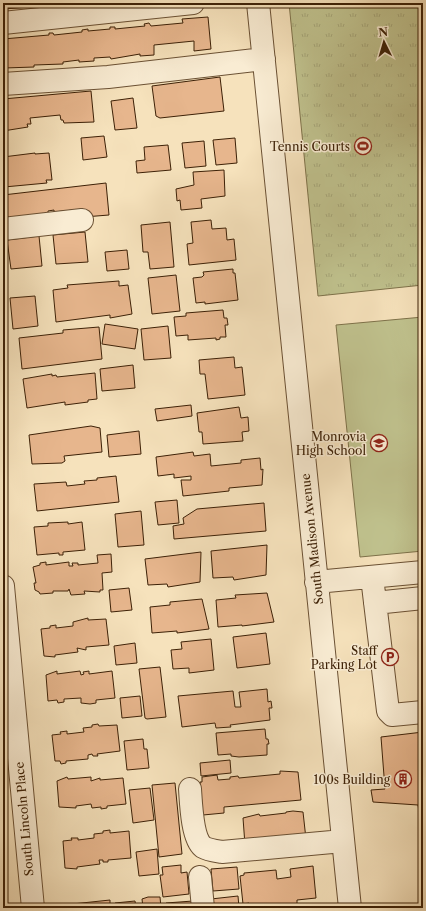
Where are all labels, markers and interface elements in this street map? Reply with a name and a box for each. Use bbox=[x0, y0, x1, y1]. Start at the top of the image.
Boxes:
north arrow bbox=[364, 22, 404, 62]
text: N bbox=[378, 25, 389, 39]
sports icon: Tennis Courts bbox=[353, 136, 373, 156]
place label: Tennis Courts bbox=[270, 139, 350, 154]
place label: Monrovia High School bbox=[296, 429, 367, 458]
school or university icon: Monrovia High School bbox=[369, 433, 389, 453]
street label: South Madison Avenue bbox=[298, 472, 326, 605]
place label: Staff Parking Lot bbox=[311, 643, 379, 672]
parking icon: Staff Parking Lot bbox=[380, 647, 400, 667]
street label: South Lincoln Place bbox=[12, 761, 36, 877]
building icon: 100s Building bbox=[393, 769, 413, 789]
place label: 100s Building bbox=[314, 772, 391, 787]

